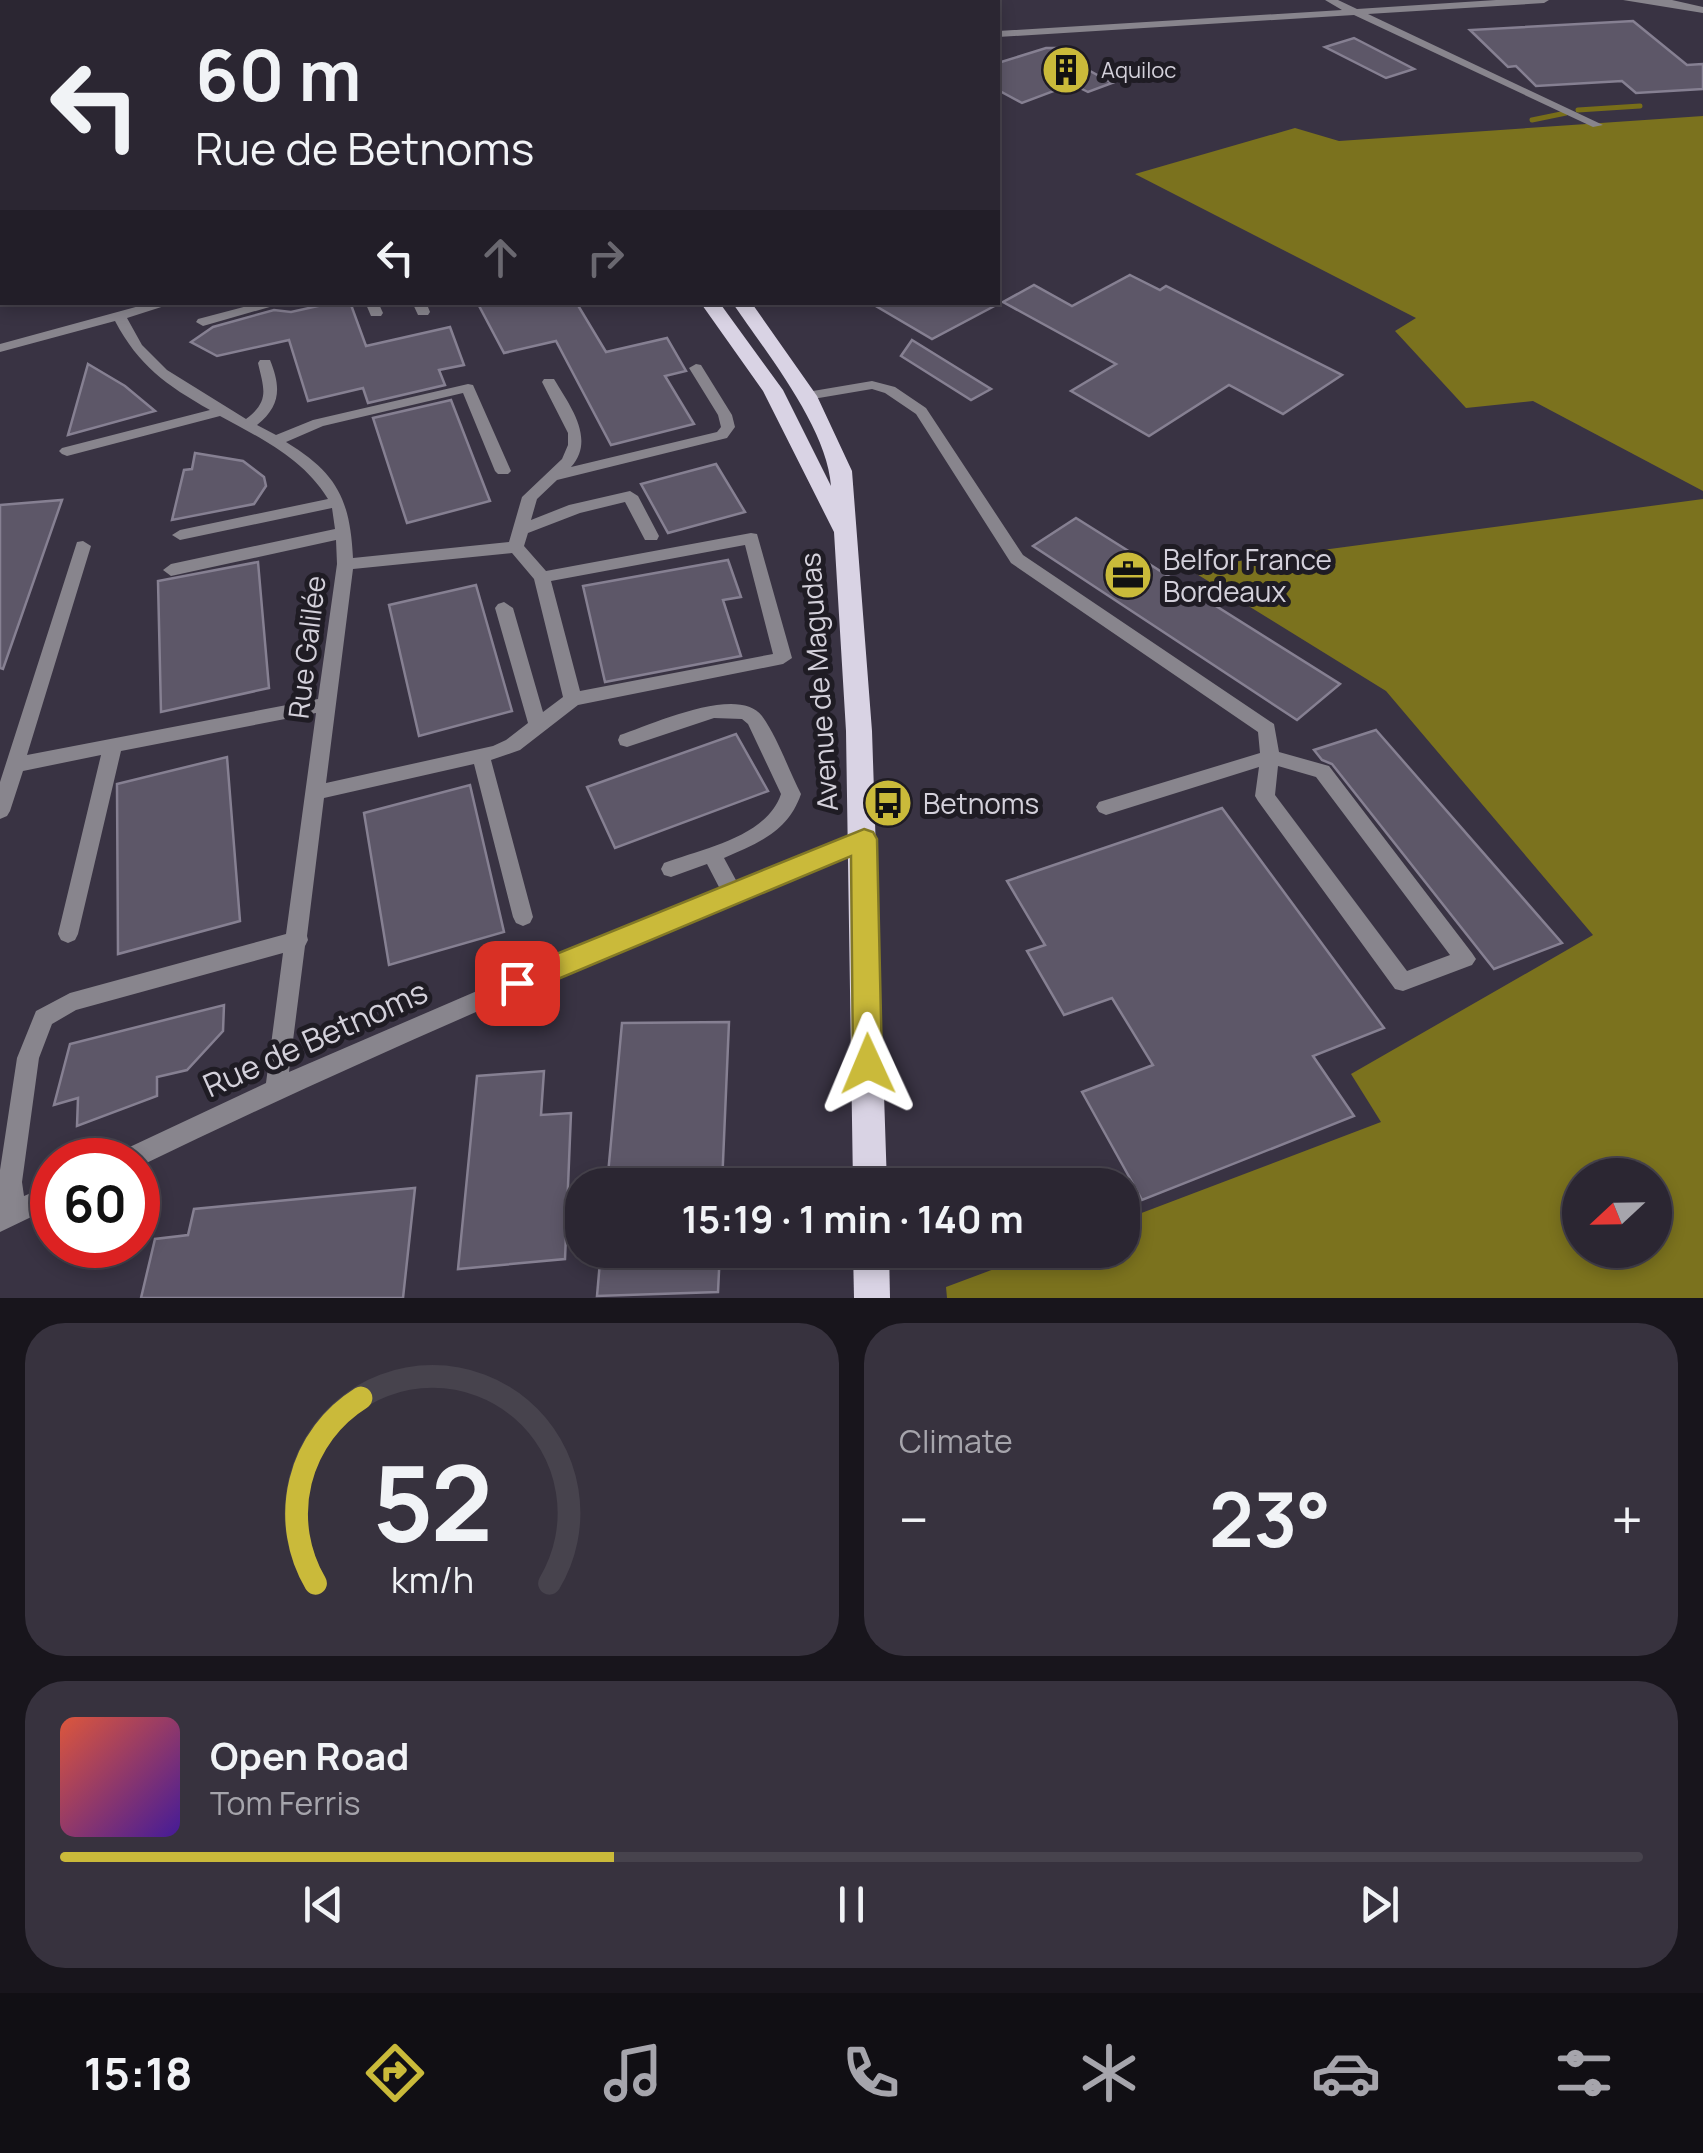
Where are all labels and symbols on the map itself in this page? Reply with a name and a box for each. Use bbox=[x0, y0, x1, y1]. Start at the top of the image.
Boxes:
building icon: Aquiloc bbox=[1040, 44, 1092, 96]
place label: Aquiloc bbox=[1101, 55, 1177, 85]
place label: Belfor France Bordeaux bbox=[1163, 540, 1332, 610]
office icon: Belfor France Bordeaux bbox=[1102, 549, 1154, 601]
street label: Avenue de Magudas bbox=[790, 551, 846, 813]
street label: Rue Galilée bbox=[278, 573, 334, 721]
bus stop icon: Betnoms bbox=[862, 777, 914, 829]
place label: Betnoms bbox=[923, 784, 1039, 822]
pin bbox=[475, 941, 560, 1026]
street label: Rue de Betnoms bbox=[196, 969, 434, 1107]
position arrow bbox=[816, 1012, 920, 1116]
speed limit sign: 60 bbox=[30, 1138, 160, 1268]
north arrow bbox=[1562, 1158, 1672, 1268]

